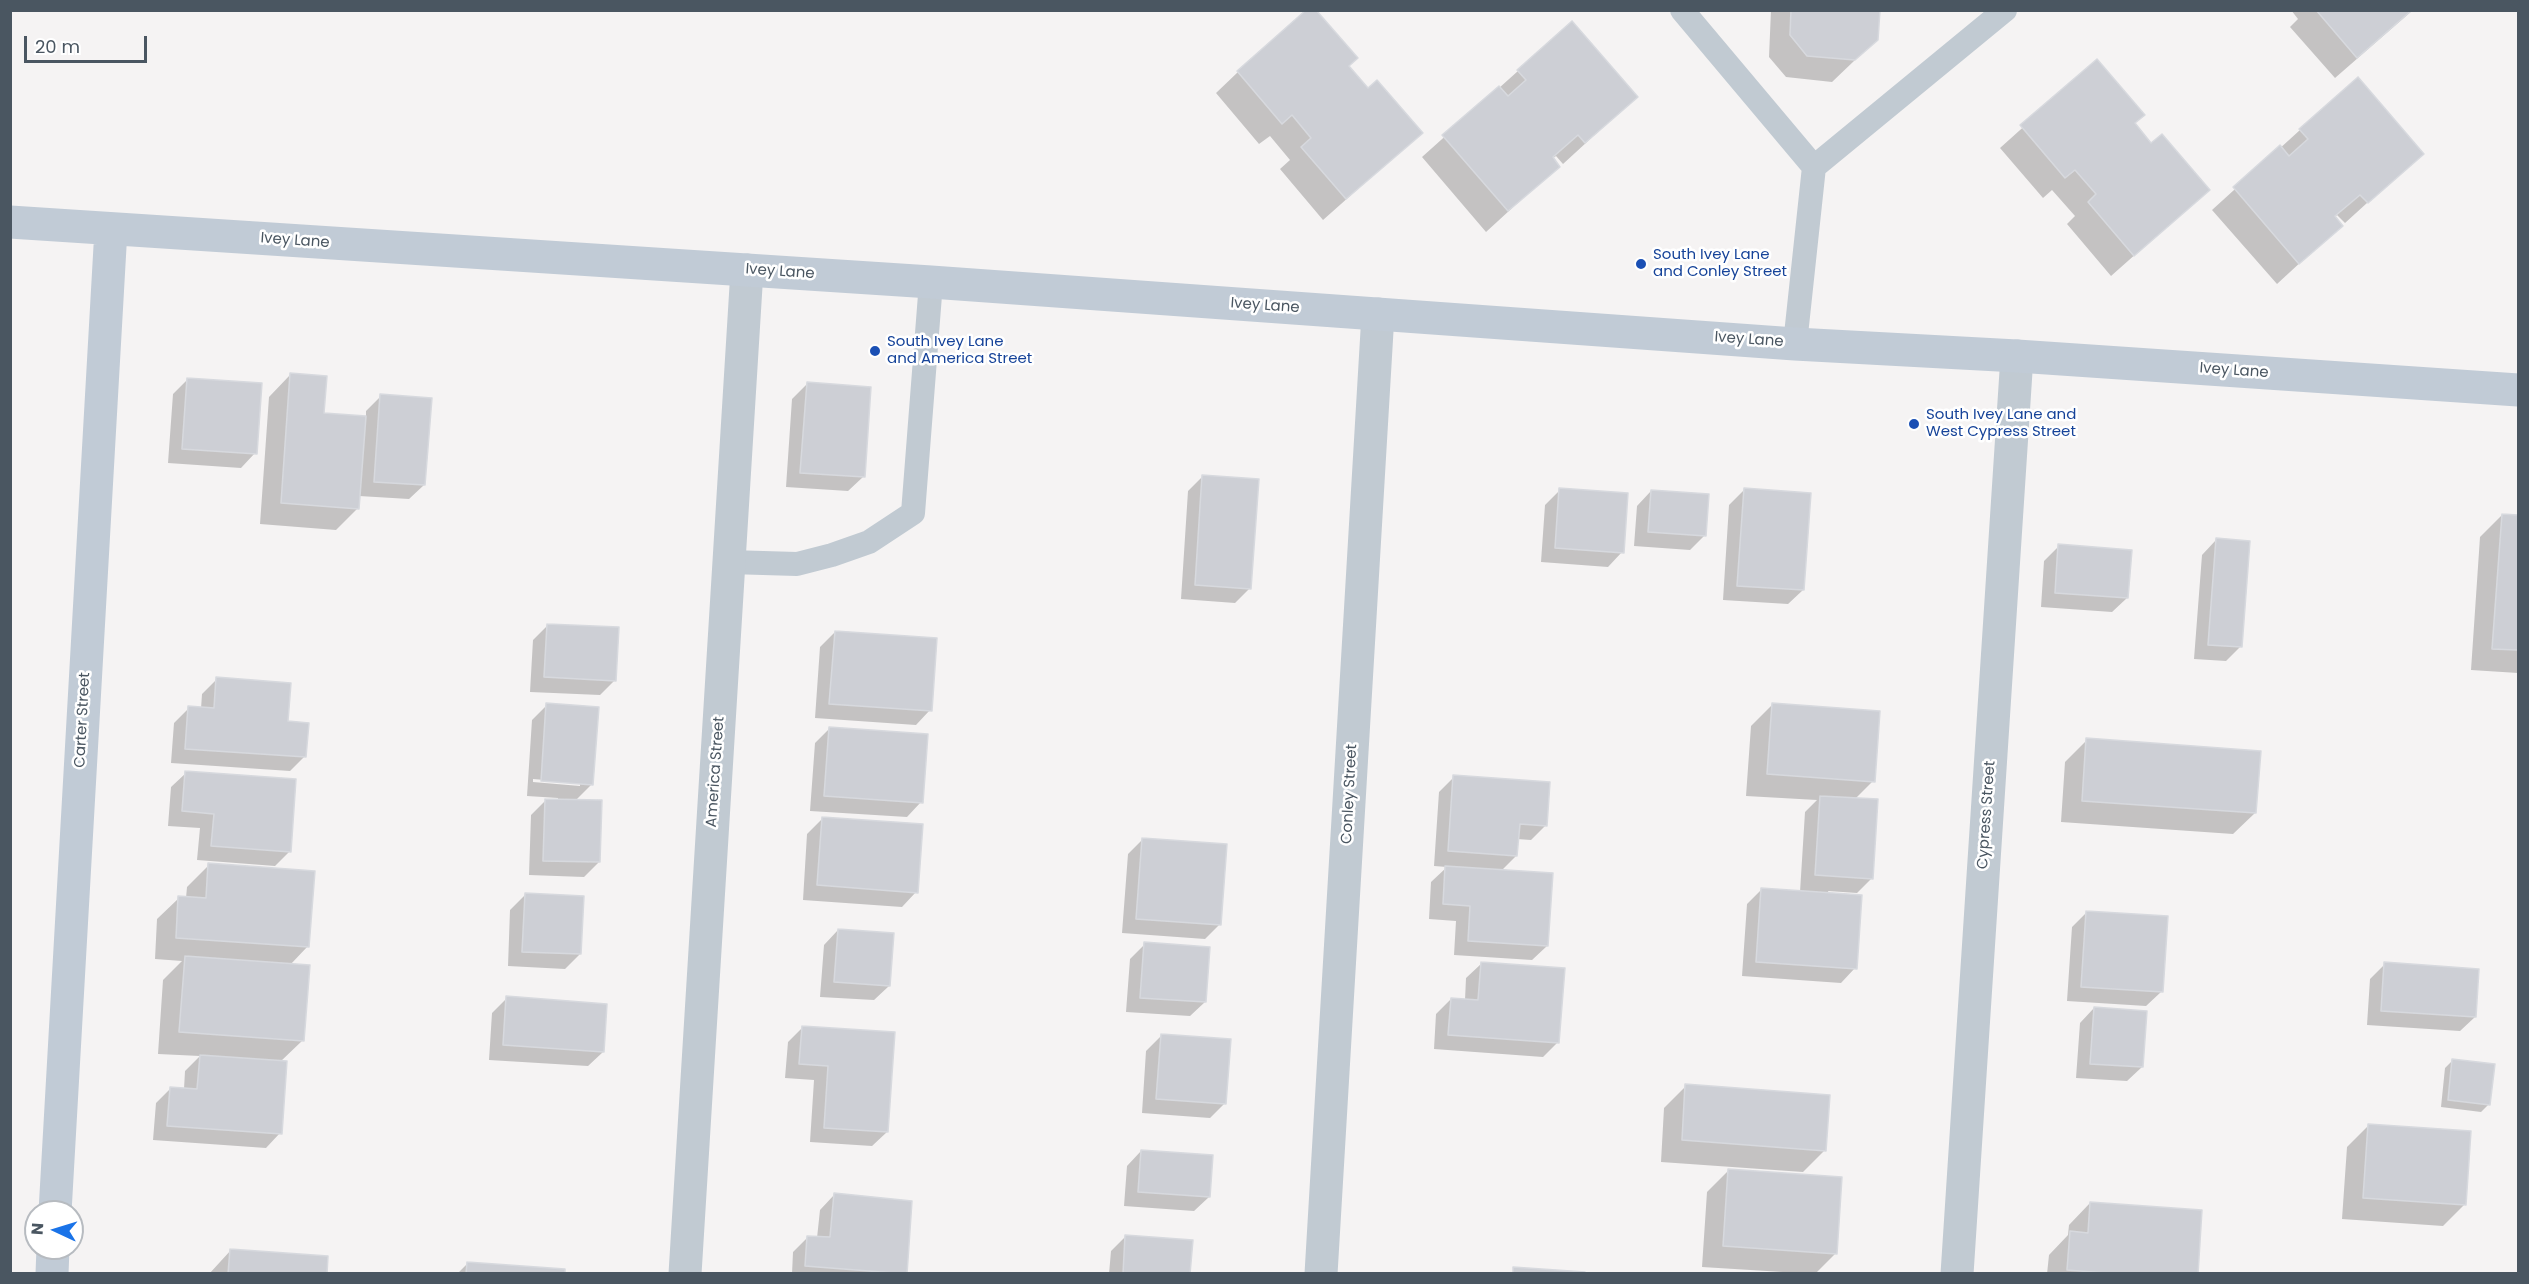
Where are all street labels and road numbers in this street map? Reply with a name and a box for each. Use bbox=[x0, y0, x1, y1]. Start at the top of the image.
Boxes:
street label: Ivey Lane bbox=[260, 230, 330, 252]
street label: Ivey Lane bbox=[745, 261, 815, 283]
street label: Ivey Lane bbox=[1230, 295, 1300, 317]
street label: Ivey Lane bbox=[1714, 329, 1784, 351]
street label: Ivey Lane bbox=[2199, 360, 2269, 382]
street label: Carter Street bbox=[72, 672, 94, 768]
street label: America Street bbox=[703, 716, 729, 828]
street label: Conley Street bbox=[1338, 744, 1362, 844]
street label: Cypress Street bbox=[1974, 760, 2000, 870]

